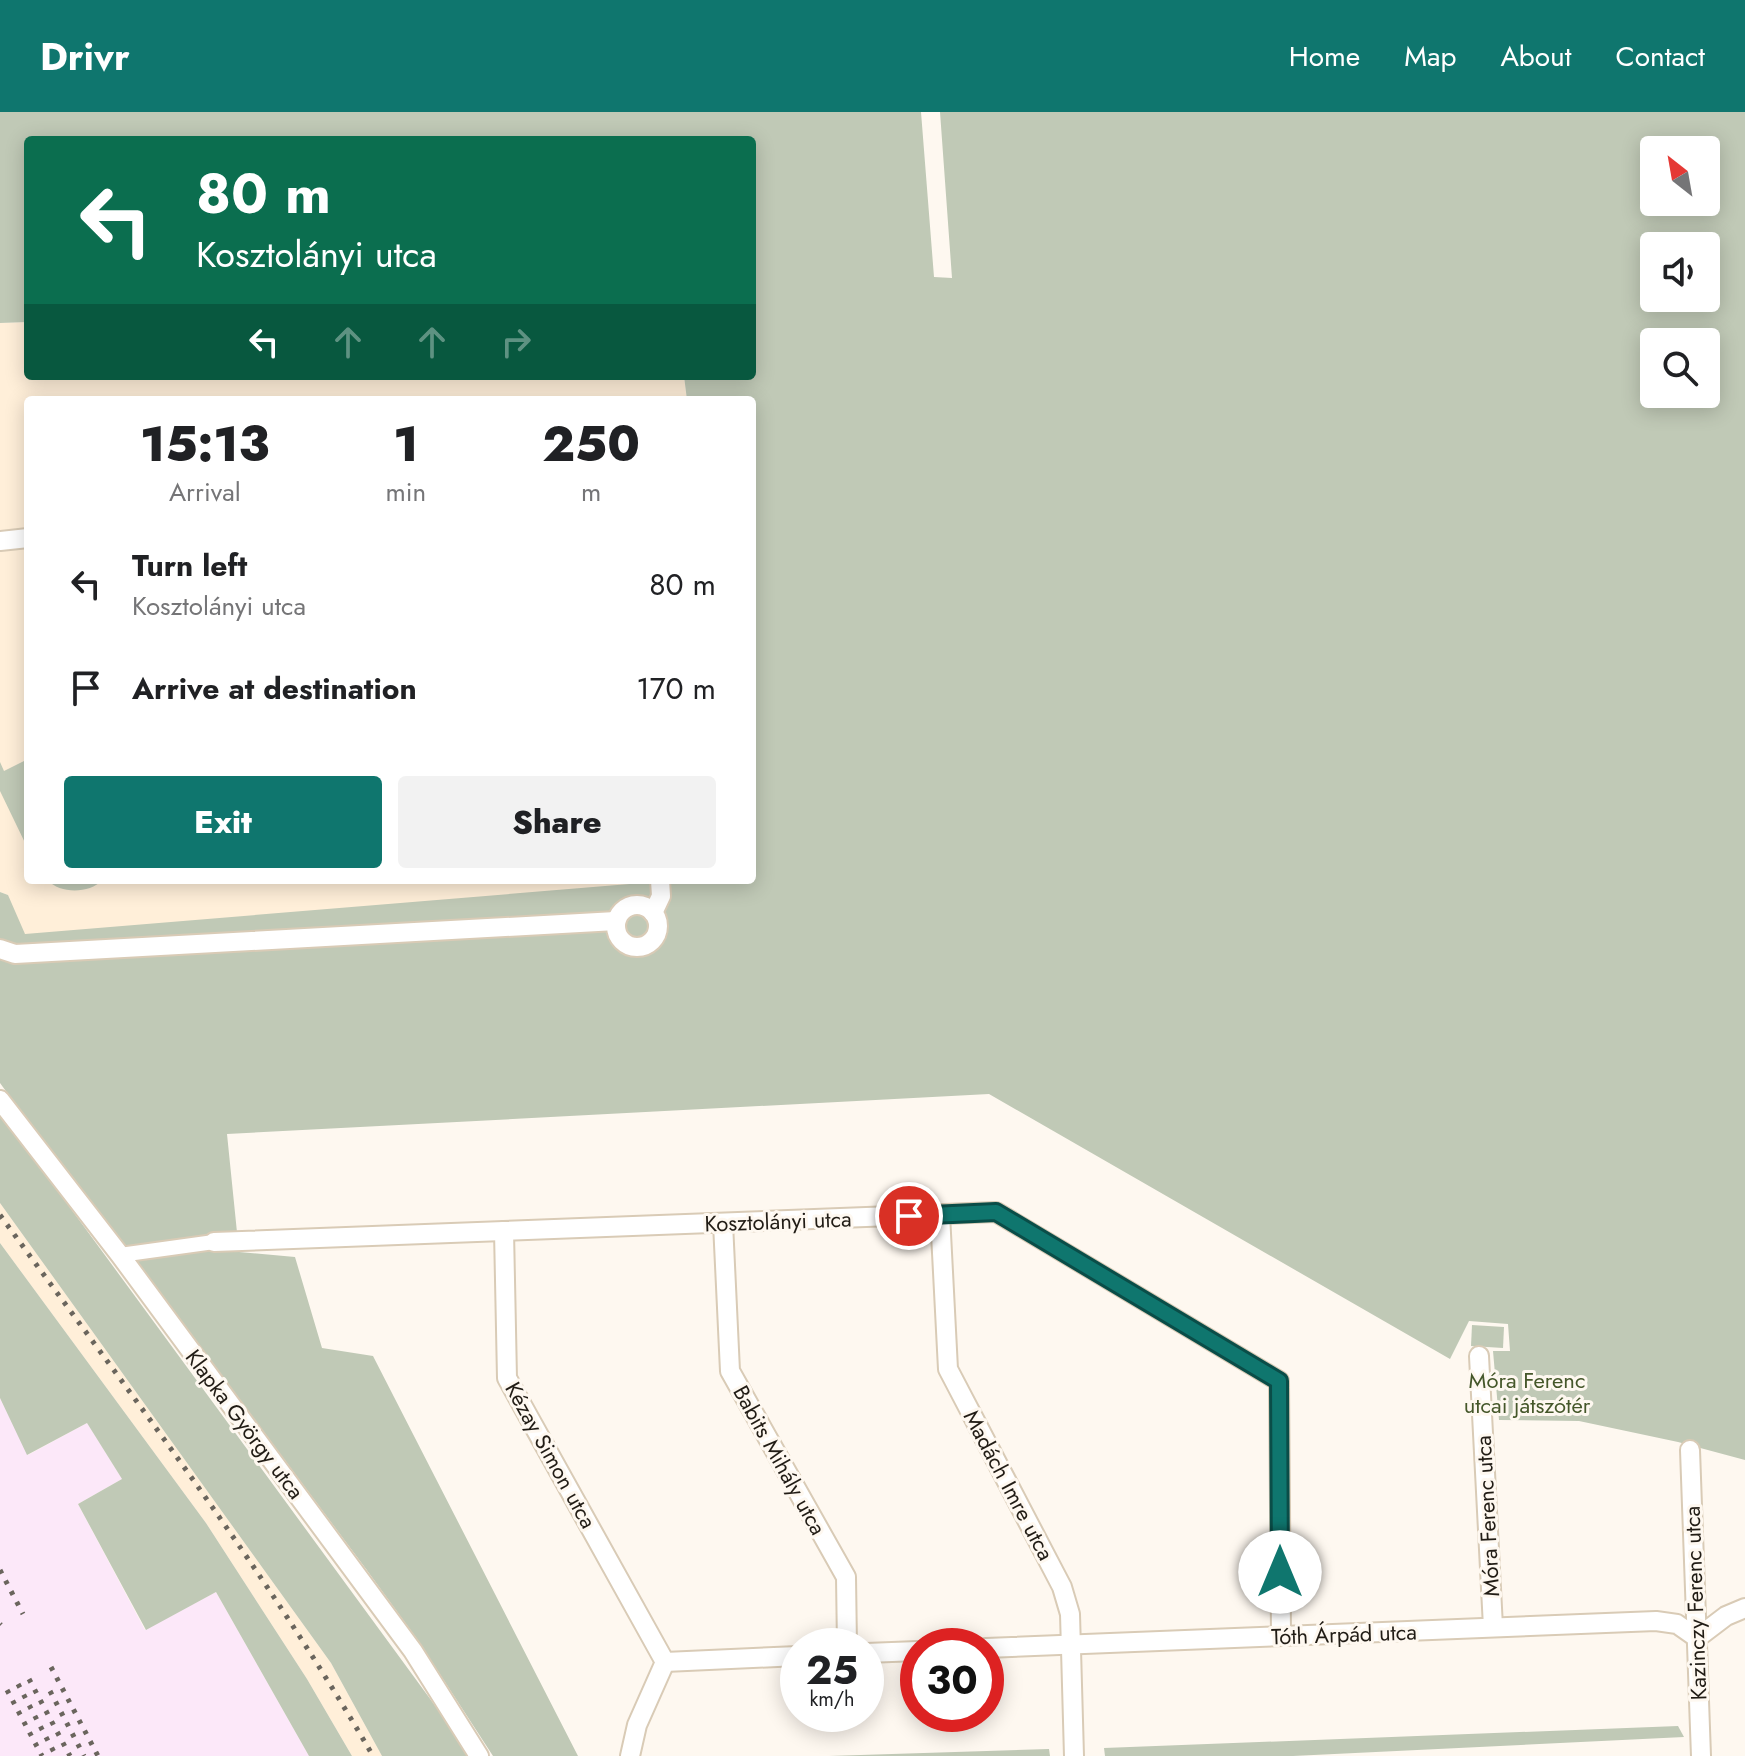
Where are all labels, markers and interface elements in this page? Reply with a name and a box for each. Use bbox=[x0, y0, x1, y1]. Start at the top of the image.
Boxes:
text: Drivr bbox=[40, 29, 130, 84]
text: Home bbox=[1289, 36, 1360, 77]
text: Map bbox=[1404, 36, 1456, 77]
text: About bbox=[1500, 36, 1572, 77]
text: Contact bbox=[1616, 36, 1705, 77]
north arrow bbox=[1640, 136, 1720, 216]
map controls bbox=[1640, 136, 1720, 408]
text: 80 m bbox=[196, 153, 331, 234]
icon: left bbox=[64, 168, 168, 272]
text: Kosztolányi utca bbox=[196, 228, 437, 280]
button: sound bbox=[1640, 232, 1720, 312]
icon: left bbox=[242, 320, 286, 364]
icon: ahead bbox=[326, 320, 370, 364]
icon: ahead bbox=[410, 320, 454, 364]
icon: right bbox=[494, 320, 538, 364]
button: search bbox=[1640, 328, 1720, 408]
text: 15:13 bbox=[140, 410, 269, 479]
text: 1 bbox=[393, 410, 419, 479]
text: 250 bbox=[542, 410, 640, 479]
text: Arrival bbox=[169, 473, 241, 511]
text: min bbox=[386, 473, 426, 511]
text: m bbox=[581, 473, 601, 511]
text: Turn left bbox=[132, 544, 247, 587]
icon: left bbox=[64, 562, 108, 606]
text: 80 m bbox=[649, 563, 716, 606]
text: Kosztolányi utca bbox=[132, 587, 306, 625]
icon: arrive bbox=[64, 666, 108, 710]
text: Arrive at destination bbox=[132, 667, 417, 710]
text: 170 m bbox=[636, 667, 716, 710]
button: Exit bbox=[64, 776, 382, 868]
button: Share bbox=[398, 776, 716, 868]
pin bbox=[875, 1182, 943, 1250]
icon: arrive bbox=[887, 1194, 931, 1238]
street label: Kosztolányi utca bbox=[704, 1202, 852, 1240]
street label: Klapka György utca bbox=[178, 1342, 312, 1506]
park label: Móra Ferenc utcai játszótér bbox=[1464, 1364, 1591, 1421]
street label: Kézay Simon utca bbox=[497, 1376, 605, 1534]
street label: Babits Mihály utca bbox=[726, 1379, 834, 1541]
street label: Madách Imre utca bbox=[956, 1404, 1062, 1566]
street label: Móra Ferenc utca bbox=[1467, 1435, 1507, 1597]
street label: Kazinczy Ferenc utca bbox=[1676, 1505, 1714, 1701]
position arrow bbox=[1238, 1530, 1322, 1614]
street label: Tóth Árpád utca bbox=[1271, 1615, 1417, 1653]
speed limit sign: 30 bbox=[900, 1628, 1004, 1732]
text: 25 bbox=[806, 1641, 858, 1699]
text: km/h bbox=[809, 1685, 855, 1714]

